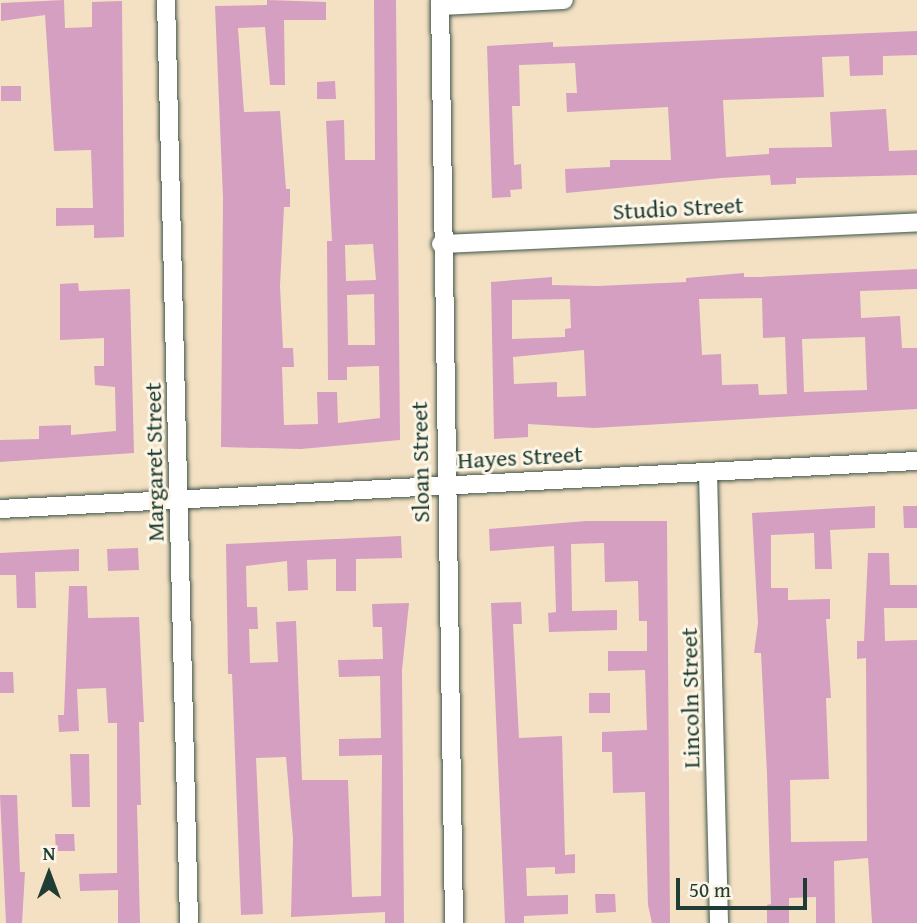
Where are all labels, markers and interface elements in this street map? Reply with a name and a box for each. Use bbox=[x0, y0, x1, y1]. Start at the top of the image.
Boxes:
street label: Studio Street bbox=[612, 190, 744, 226]
street label: Margaret Street bbox=[138, 382, 170, 542]
street label: Sloan Street bbox=[405, 401, 435, 523]
street label: Hayes Street bbox=[457, 439, 583, 475]
street label: Lincoln Street bbox=[674, 627, 706, 769]
north arrow bbox=[14, 839, 84, 909]
text: N bbox=[43, 839, 55, 867]
scale bar bbox=[679, 864, 810, 908]
text: 50 m bbox=[689, 874, 731, 905]

